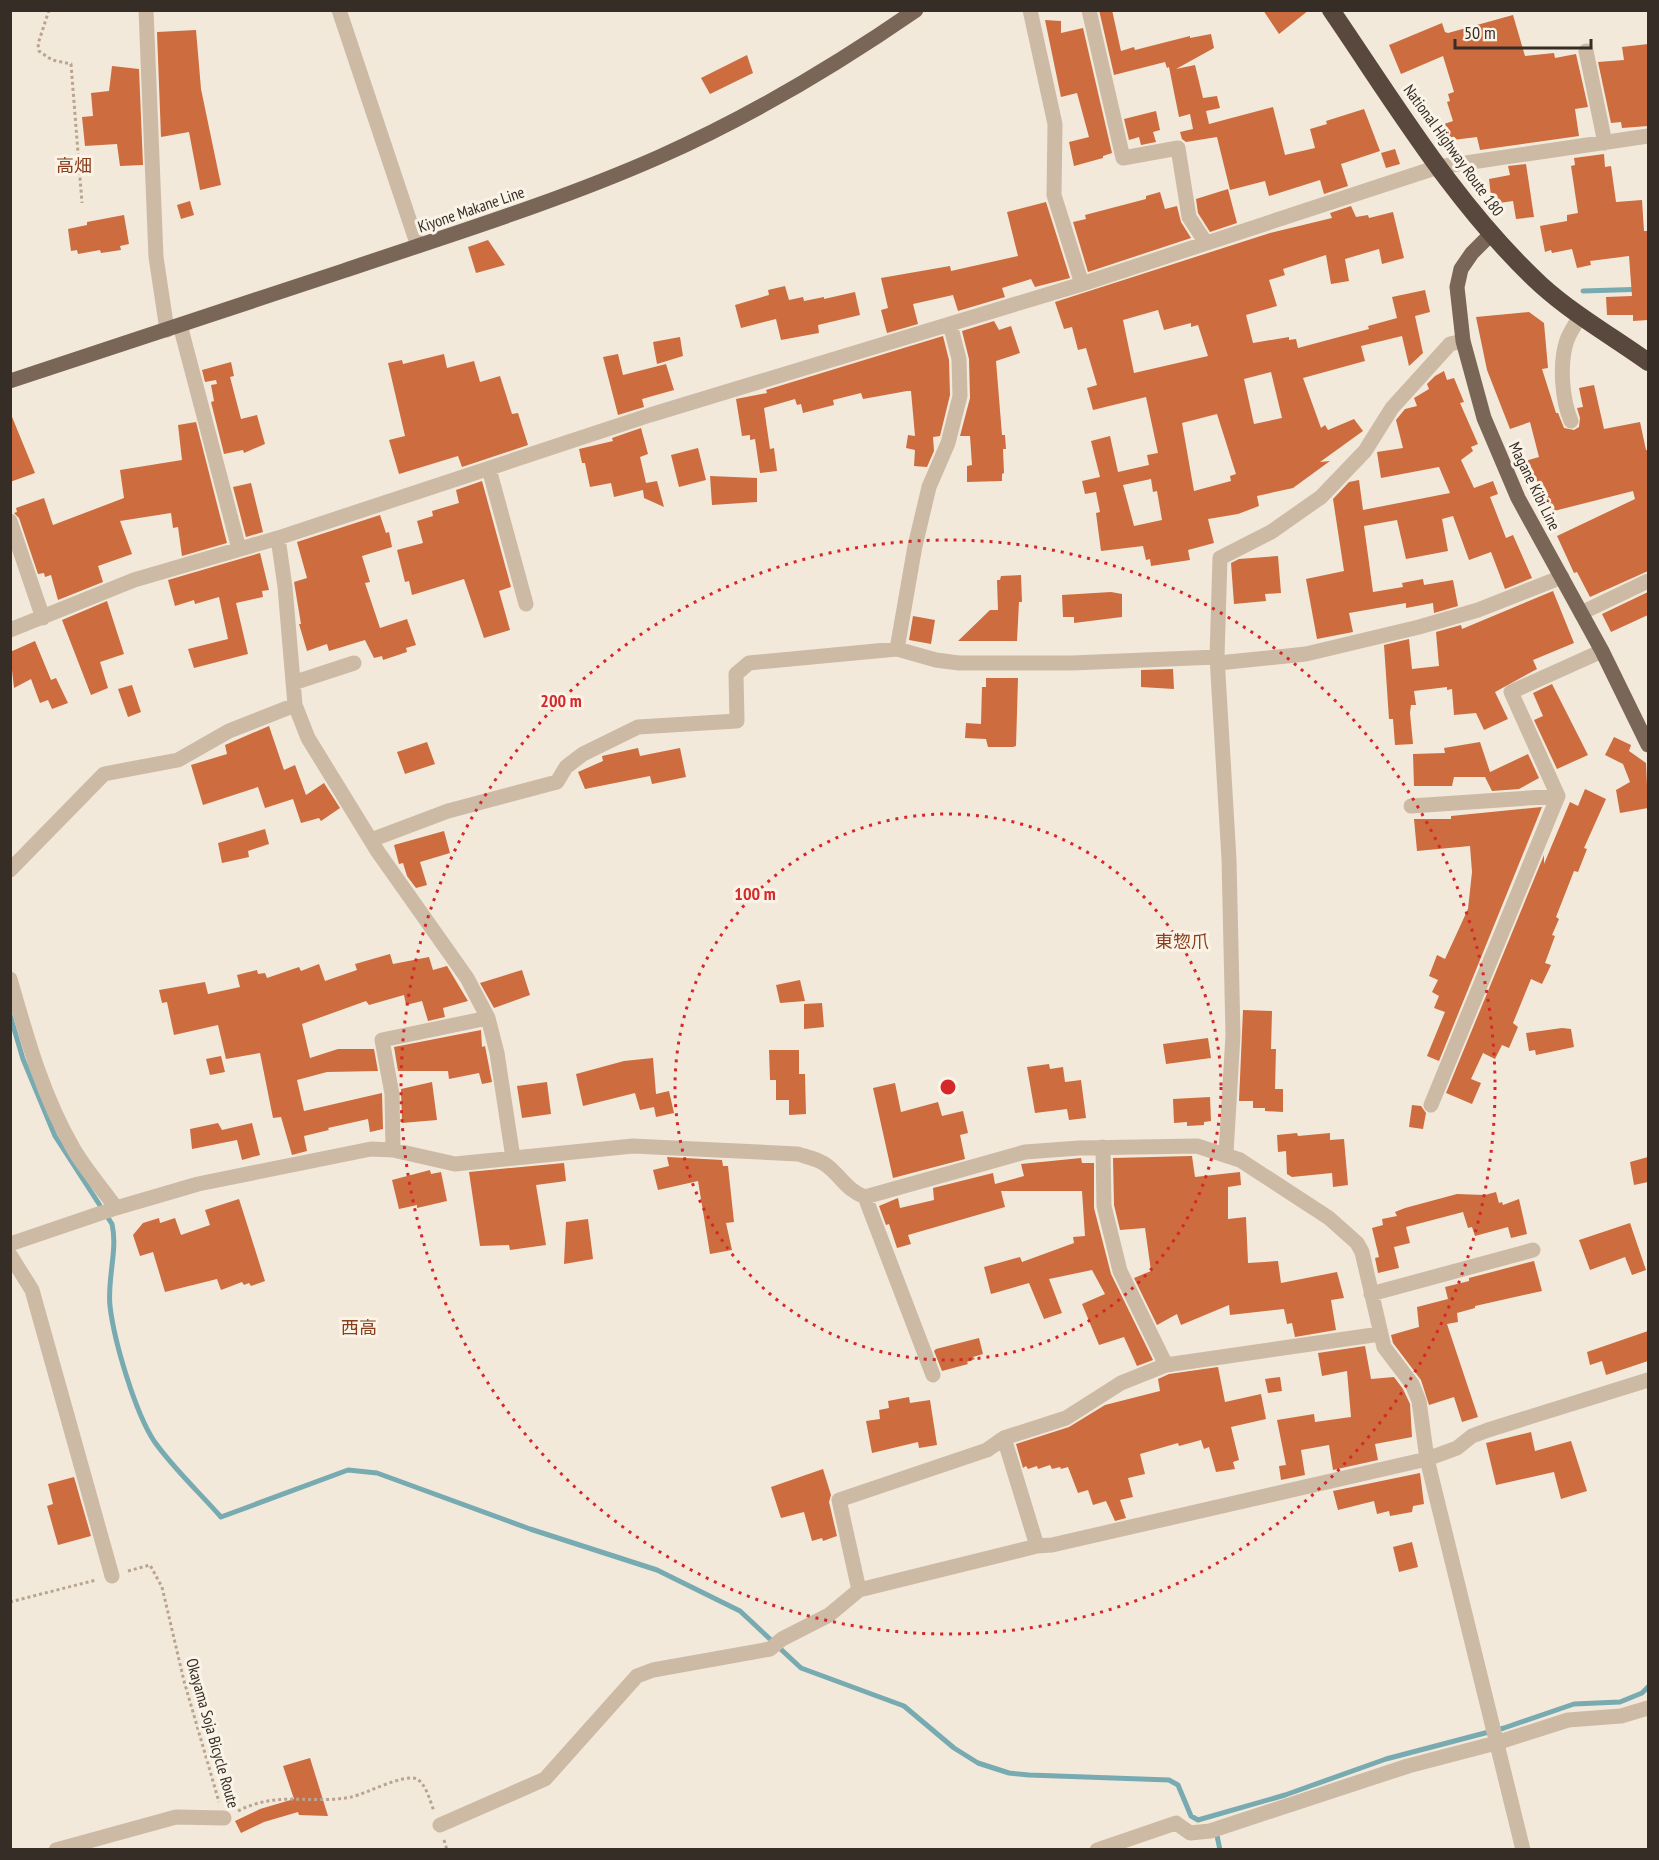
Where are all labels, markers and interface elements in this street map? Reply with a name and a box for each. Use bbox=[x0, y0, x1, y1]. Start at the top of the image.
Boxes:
scale bar bbox=[1455, 12, 1592, 50]
text: 50 m bbox=[1464, 21, 1496, 44]
street label: National Highway Route 180 bbox=[1400, 80, 1508, 220]
district label: 高畑 bbox=[56, 154, 92, 177]
street label: Kiyone Makane Line bbox=[415, 181, 527, 237]
street label: Magane Kibi Line bbox=[1505, 439, 1565, 533]
text: 200 m bbox=[540, 689, 582, 712]
text: 100 m bbox=[734, 882, 776, 905]
district label: 東惣爪 bbox=[1155, 930, 1209, 953]
centre of rings bbox=[938, 1077, 958, 1097]
district label: 西高 bbox=[341, 1316, 377, 1339]
street label: Okayama Soja Bicycle Route bbox=[182, 1656, 244, 1810]

